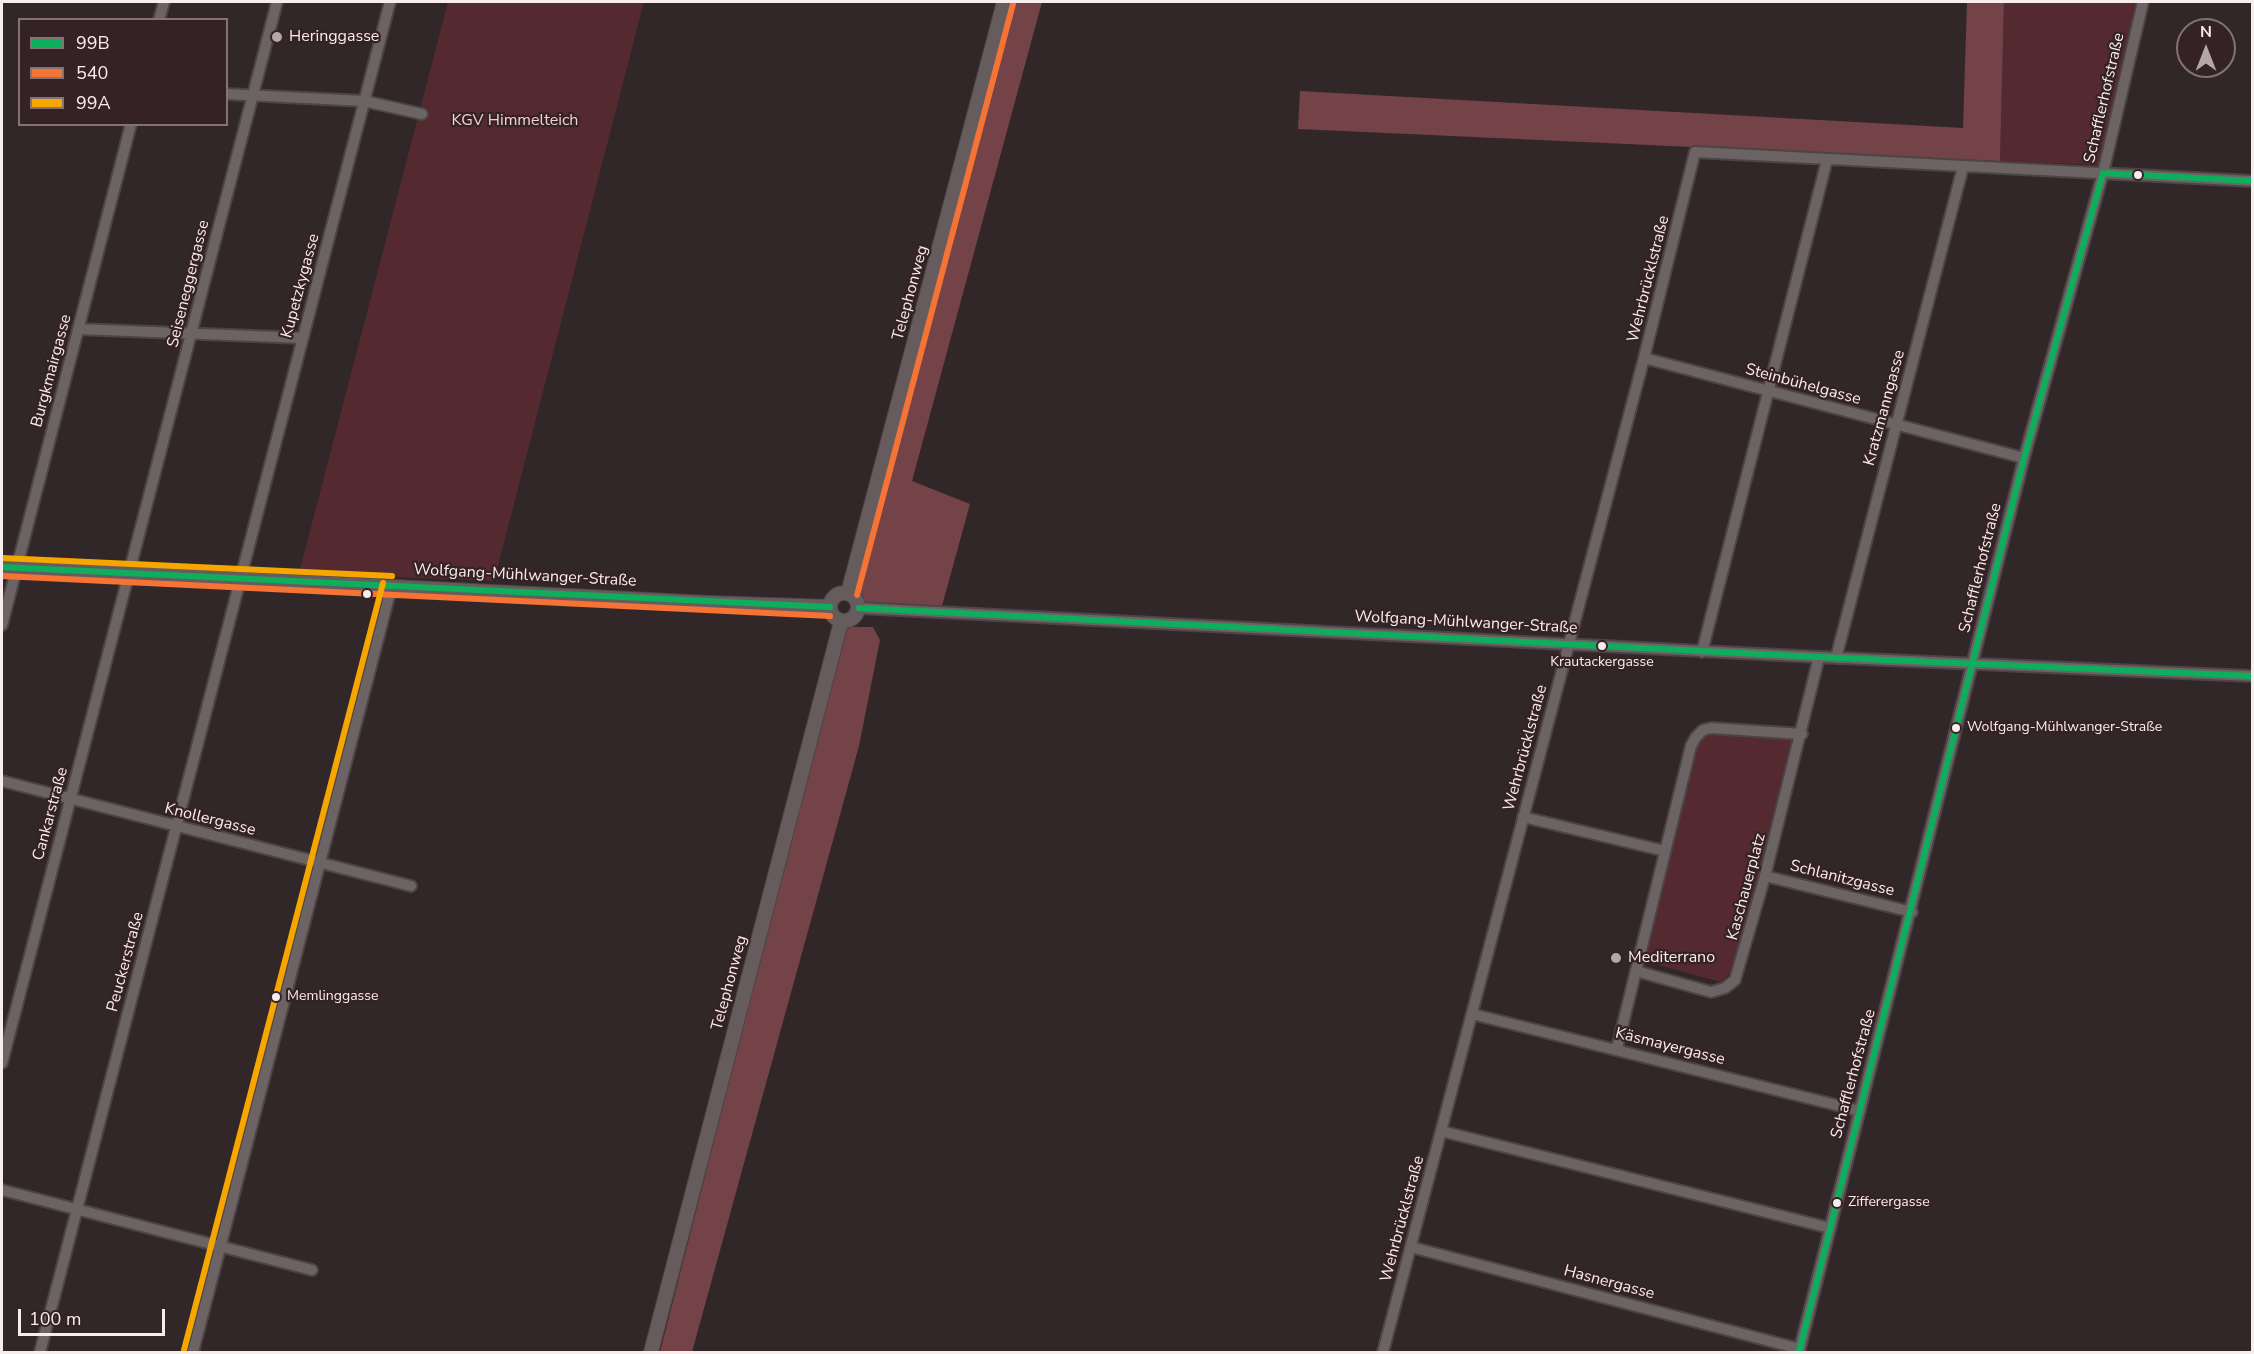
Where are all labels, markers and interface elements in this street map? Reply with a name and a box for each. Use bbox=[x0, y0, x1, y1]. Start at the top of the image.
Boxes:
legend bbox=[18, 18, 228, 126]
north arrow bbox=[2176, 18, 2236, 78]
text: N bbox=[2200, 21, 2212, 43]
place label: Heringgasse bbox=[289, 27, 379, 47]
marker: Heringgasse bbox=[270, 30, 284, 44]
text: 99B bbox=[76, 31, 110, 55]
street label: Schafflerhofstraße bbox=[2081, 31, 2129, 165]
text: 540 bbox=[76, 61, 108, 85]
text: 99A bbox=[76, 91, 111, 115]
park label: KGV Himmelteich bbox=[452, 111, 578, 131]
unlabelled marker bbox=[2132, 169, 2144, 181]
street label: Wehrbrücklstraße bbox=[1624, 214, 1674, 344]
street label: Seiseneggergasse bbox=[164, 218, 214, 350]
street label: Kupetzkygasse bbox=[278, 232, 324, 340]
street label: Telephonweg bbox=[889, 243, 933, 343]
street label: Burgkmairgasse bbox=[28, 312, 76, 430]
street label: Kratzmanngasse bbox=[1860, 348, 1910, 468]
street label: Steinbühelgasse bbox=[1743, 360, 1863, 410]
street label: Schafflerhofstraße bbox=[1956, 501, 2006, 635]
street label: Wolfgang-Mühlwanger-Straße bbox=[413, 561, 637, 591]
unlabelled marker bbox=[361, 588, 373, 600]
street label: Wolfgang-Mühlwanger-Straße bbox=[1354, 608, 1578, 638]
marker: Krautackergasse bbox=[1596, 640, 1608, 652]
place label: Krautackergasse bbox=[1550, 655, 1654, 671]
street label: Wehrbrücklstraße bbox=[1500, 683, 1552, 813]
place label: Wolfgang-Mühlwanger-Straße bbox=[1967, 720, 2162, 736]
marker: Wolfgang-Mühlwanger-Straße bbox=[1950, 722, 1962, 734]
street label: Cankarstraße bbox=[29, 765, 73, 863]
street label: Knollergasse bbox=[162, 799, 258, 841]
street label: Kaschauerplatz bbox=[1724, 831, 1770, 943]
street label: Schlanitzgasse bbox=[1788, 857, 1896, 901]
street label: Peuckerstraße bbox=[103, 910, 149, 1014]
street label: Telephonweg bbox=[708, 933, 752, 1033]
place label: Mediterrano bbox=[1628, 948, 1715, 968]
marker: Mediterrano bbox=[1609, 951, 1623, 965]
place label: Memlinggasse bbox=[287, 989, 378, 1005]
marker: Memlinggasse bbox=[270, 991, 282, 1003]
street label: Schafflerhofstraße bbox=[1828, 1007, 1880, 1141]
street label: Käsmayergasse bbox=[1613, 1024, 1727, 1070]
street label: Wehrbrücklstraße bbox=[1377, 1154, 1429, 1284]
place label: Zifferergasse bbox=[1848, 1195, 1930, 1211]
marker: Zifferergasse bbox=[1831, 1197, 1843, 1209]
street label: Hasnergasse bbox=[1561, 1262, 1657, 1304]
scale bar bbox=[21, 1297, 168, 1335]
text: 100 m bbox=[29, 1307, 81, 1331]

